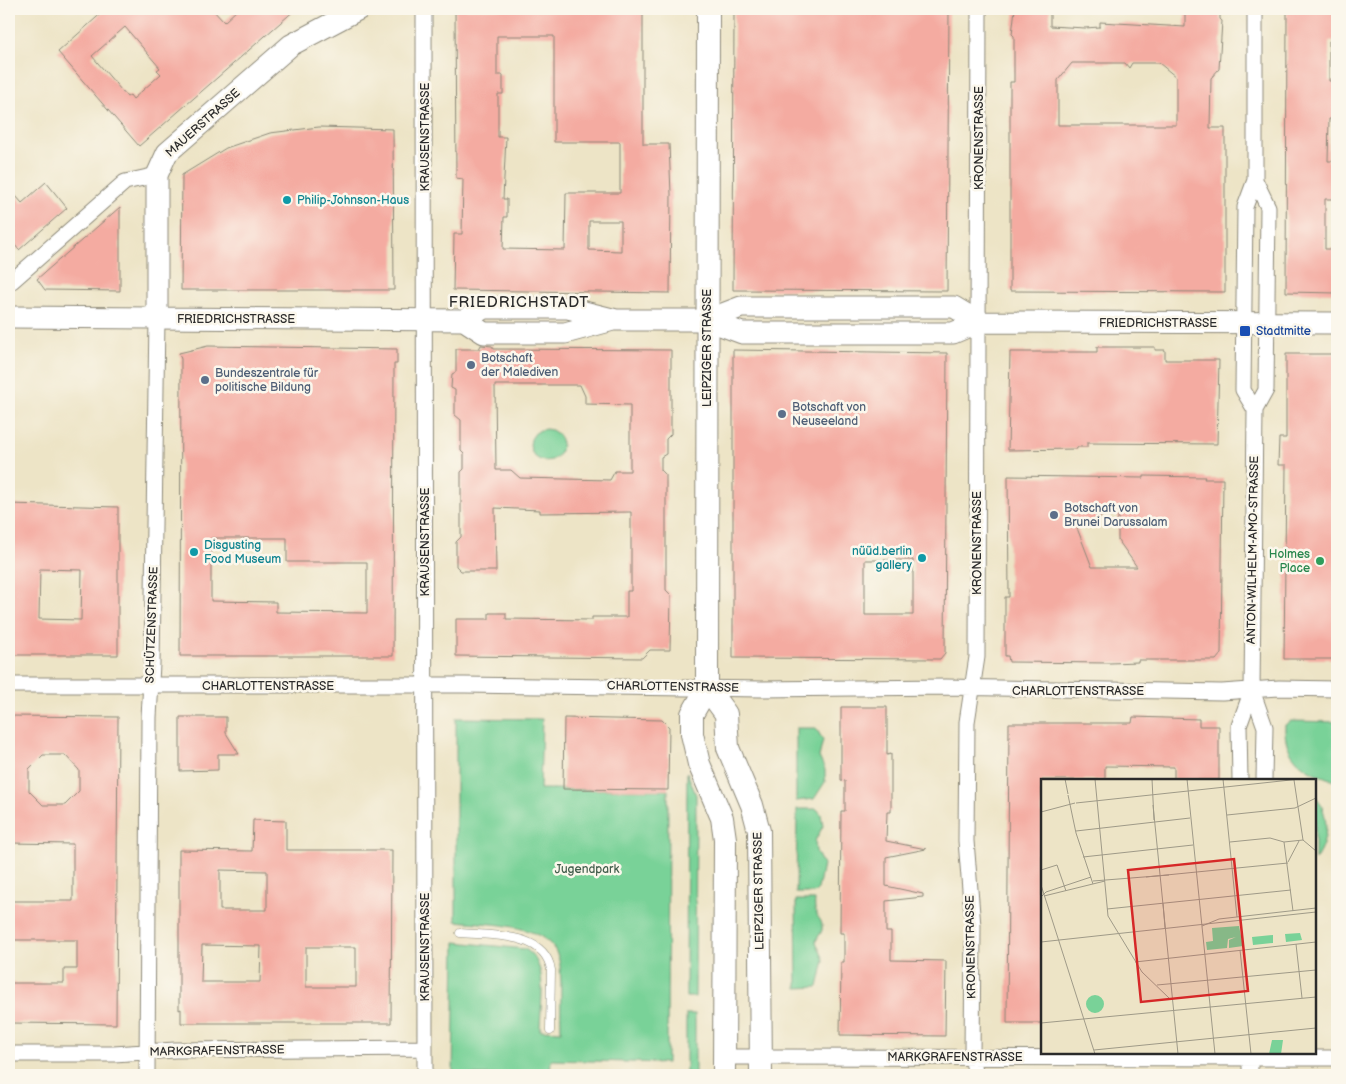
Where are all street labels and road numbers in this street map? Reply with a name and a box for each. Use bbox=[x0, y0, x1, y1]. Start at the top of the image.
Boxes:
street label: KRAUSENSTRASSE bbox=[418, 82, 433, 191]
street label: MAUERSTRASSE bbox=[163, 86, 243, 160]
street label: KRONENSTRASSE bbox=[972, 86, 987, 190]
street label: LEIPZIGER STRASSE bbox=[700, 289, 715, 407]
street label: FRIEDRICHSTRASSE bbox=[177, 312, 295, 327]
street label: FRIEDRICHSTRASSE bbox=[1099, 316, 1217, 331]
street label: ANTON-WILHELM-AMO-STRASSE bbox=[1244, 456, 1262, 644]
street label: KRAUSENSTRASSE bbox=[418, 487, 433, 596]
street label: KRONENSTRASSE bbox=[970, 491, 985, 595]
street label: SCHÜTZENSTRASSE bbox=[141, 566, 162, 684]
street label: CHARLOTTENSTRASSE bbox=[607, 678, 739, 696]
street label: CHARLOTTENSTRASSE bbox=[202, 679, 334, 694]
street label: CHARLOTTENSTRASSE bbox=[1012, 684, 1144, 699]
street label: LEIPZIGER STRASSE bbox=[750, 832, 768, 950]
street label: KRAUSENSTRASSE bbox=[418, 892, 433, 1001]
street label: KRONENSTRASSE bbox=[963, 895, 979, 999]
street label: MARKGRAFENSTRASSE bbox=[149, 1042, 285, 1060]
street label: MARKGRAFENSTRASSE bbox=[887, 1050, 1023, 1065]

